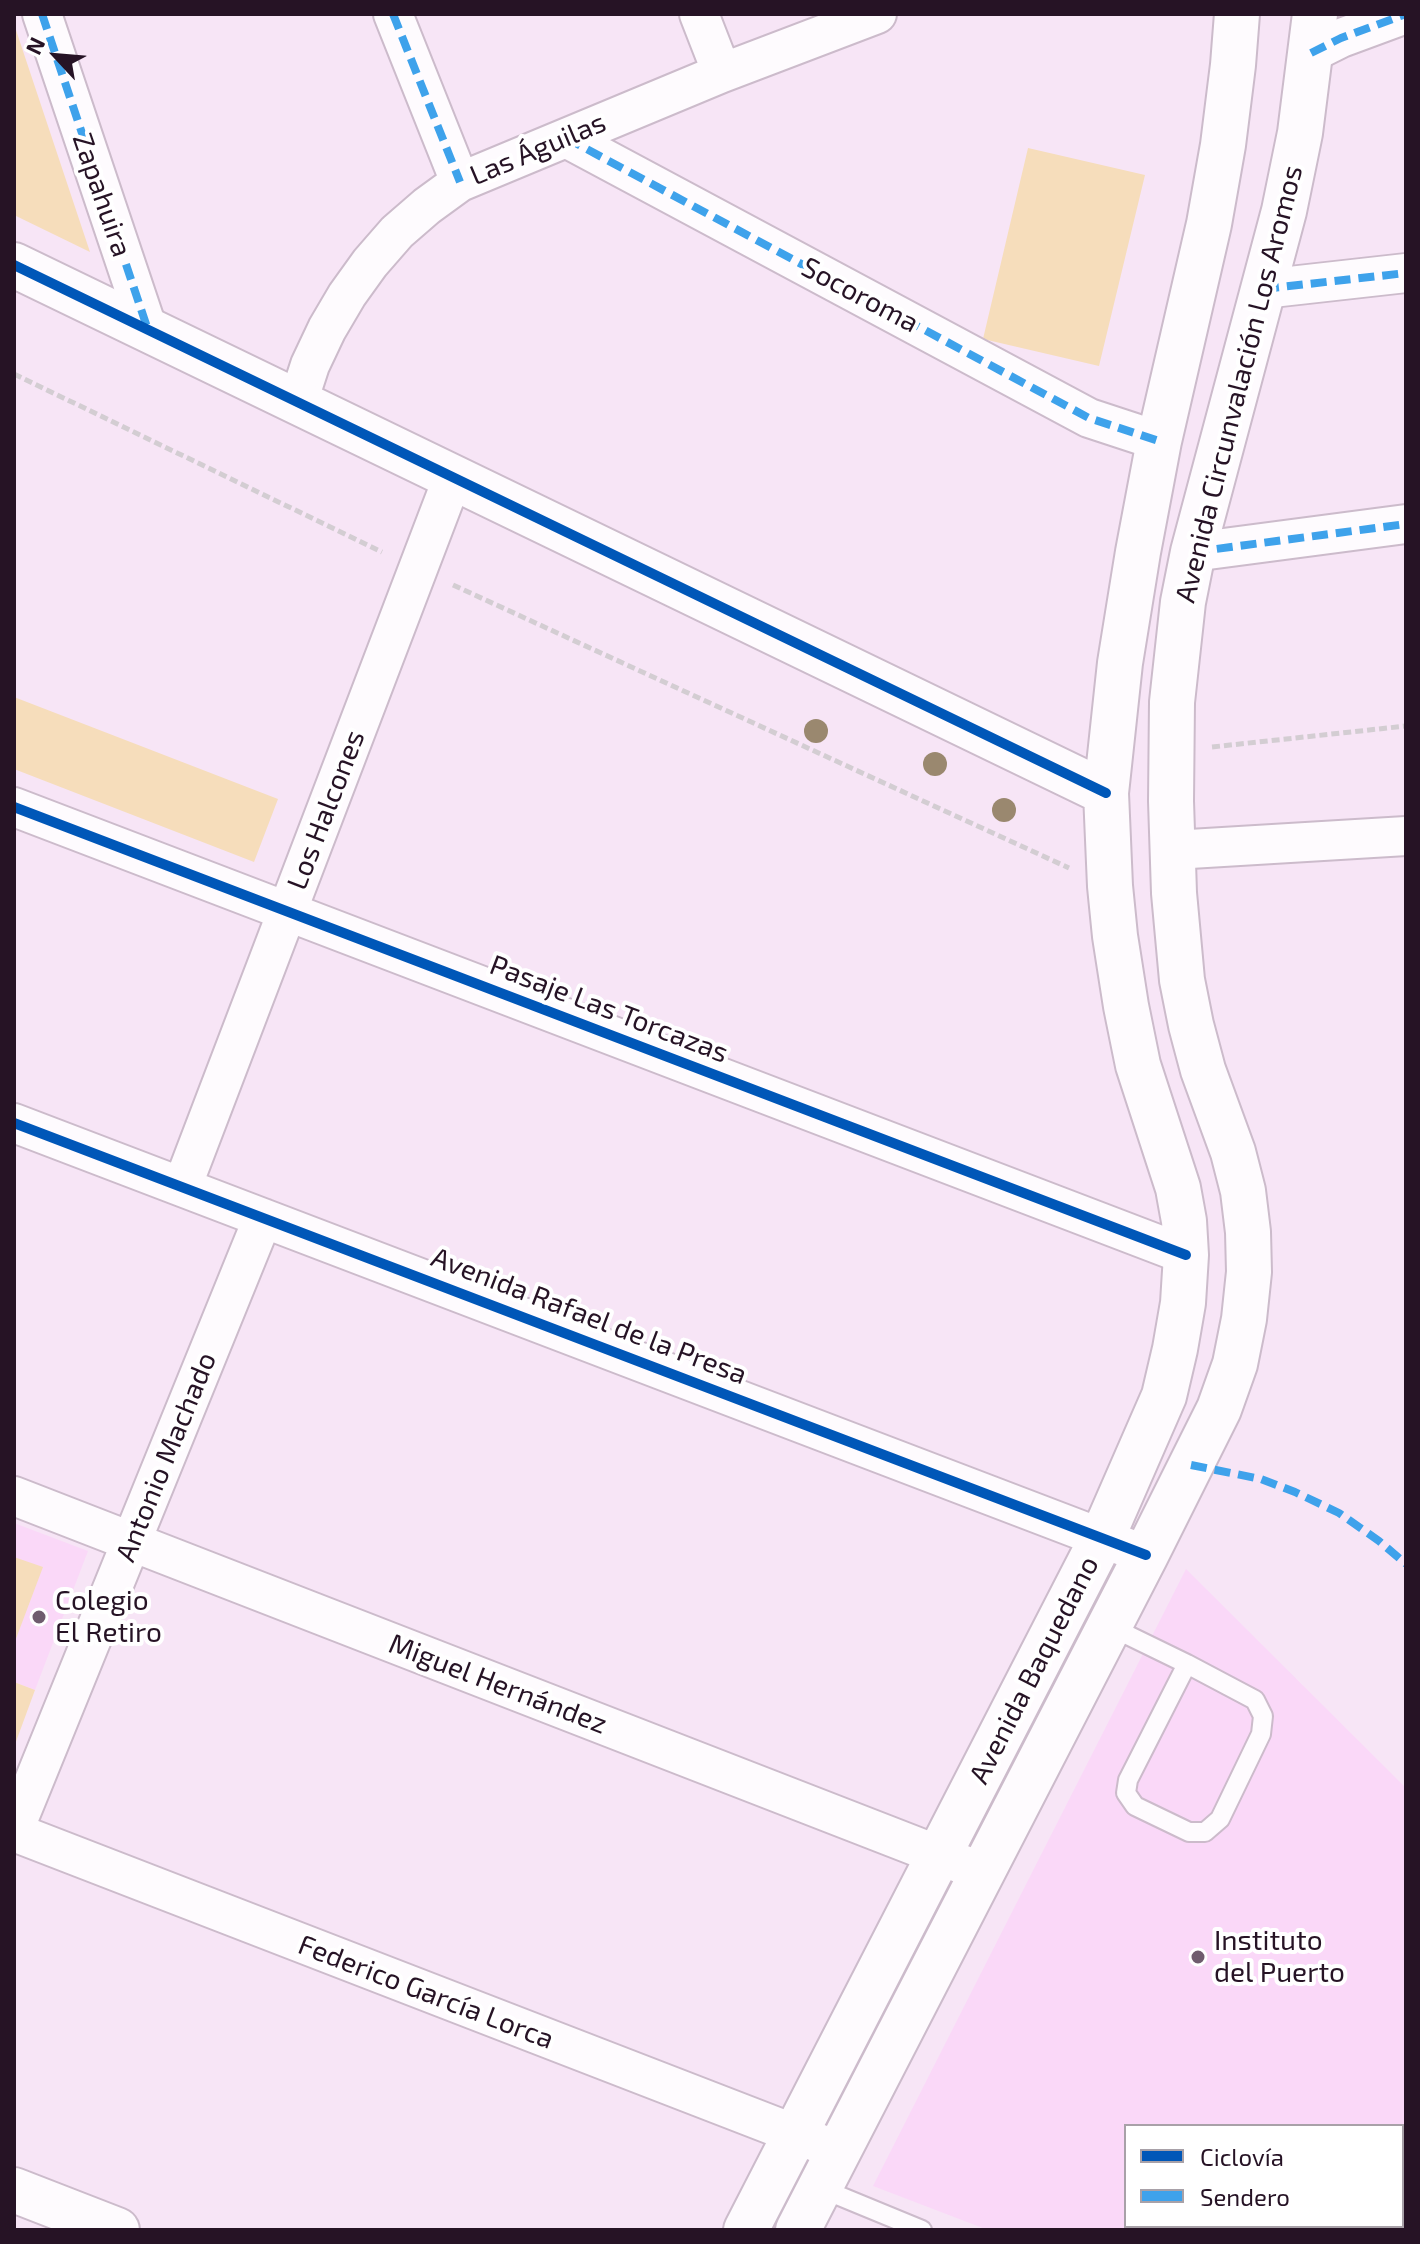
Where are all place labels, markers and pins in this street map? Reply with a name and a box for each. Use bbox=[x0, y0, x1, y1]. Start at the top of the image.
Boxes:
place label: Colegio El Retiro bbox=[55, 1584, 162, 1650]
marker: Colegio El Retiro bbox=[30, 1608, 48, 1626]
place label: Instituto del Puerto bbox=[1214, 1924, 1345, 1990]
marker: Instituto del Puerto bbox=[1189, 1948, 1207, 1966]

